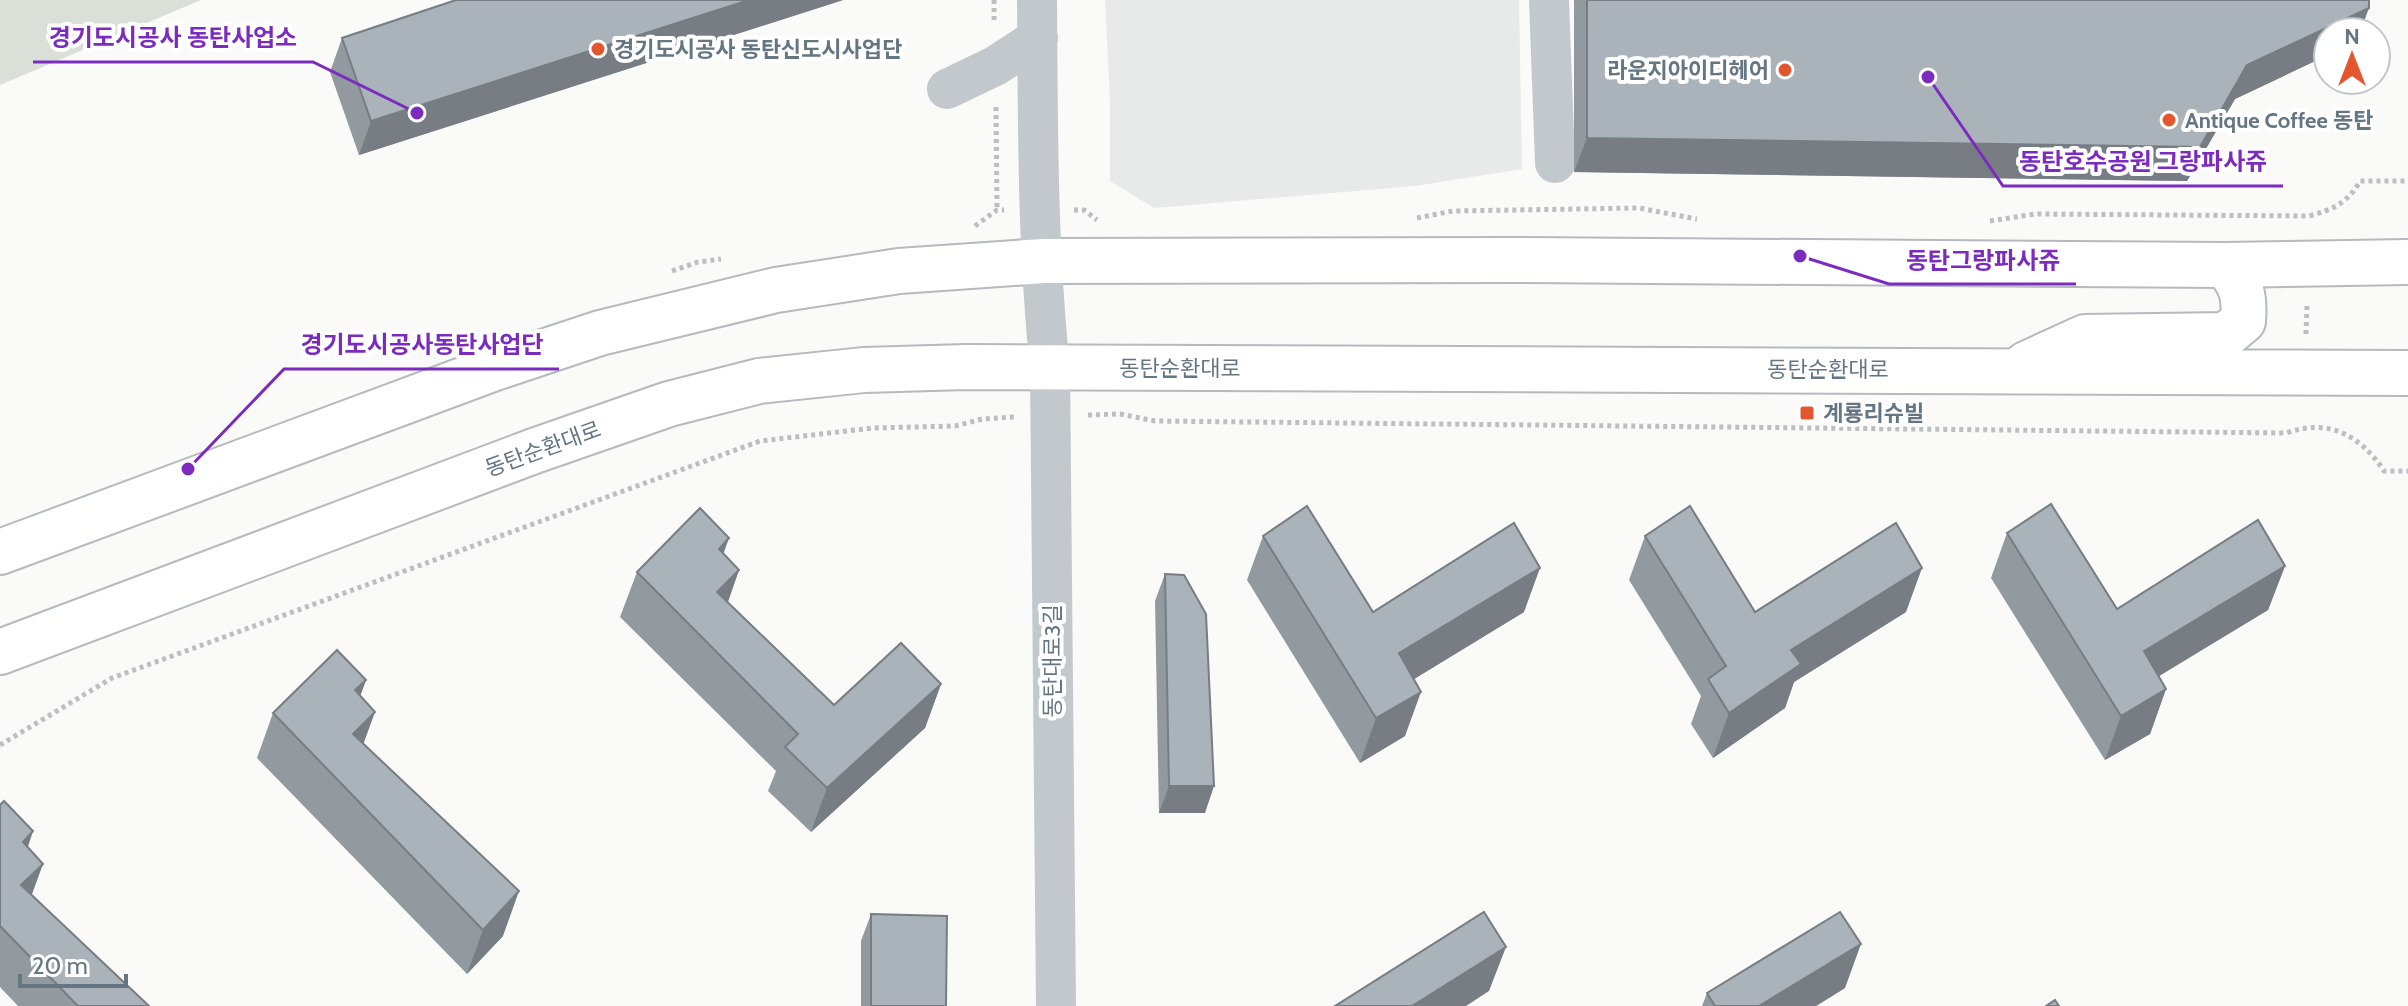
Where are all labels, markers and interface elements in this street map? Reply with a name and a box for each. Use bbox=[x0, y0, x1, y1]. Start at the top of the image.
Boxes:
callout: 경기도시공사 동탄사업소 bbox=[33, 14, 313, 62]
north arrow bbox=[2312, 16, 2392, 96]
text: 경기도시공사 동탄사업소 bbox=[49, 23, 297, 52]
text: N bbox=[2344, 23, 2360, 50]
place label: 경기도시공사 동탄신도시사업단 bbox=[614, 36, 902, 63]
marker: 경기도시공사 동탄신도시사업단 bbox=[589, 40, 607, 58]
place label: 라운지아이디헤어 bbox=[1607, 57, 1769, 84]
marker: 라운지아이디헤어 bbox=[1776, 61, 1794, 79]
place label: Antique Coffee 동탄 bbox=[2185, 107, 2373, 134]
marker: Antique Coffee 동탄 bbox=[2160, 111, 2178, 129]
callout: 동탄호수공원 그랑파사쥬 bbox=[2003, 138, 2283, 186]
text: 동탄호수공원 그랑파사쥬 bbox=[2019, 147, 2267, 176]
callout: 동탄그랑파사쥬 bbox=[1889, 236, 2076, 284]
text: 동탄그랑파사쥬 bbox=[1906, 246, 2060, 275]
callout: 경기도시공사동탄사업단 bbox=[284, 321, 559, 369]
text: 경기도시공사동탄사업단 bbox=[301, 330, 543, 359]
street label: 동탄순환대로 bbox=[1119, 355, 1241, 382]
street label: 동탄순환대로 bbox=[1767, 356, 1889, 383]
place label: 계룡리슈빌 bbox=[1823, 400, 1924, 427]
marker: 계룡리슈빌 bbox=[1798, 404, 1816, 422]
street label: 동탄순환대로 bbox=[481, 416, 605, 482]
street label: 동탄대로3길 bbox=[1039, 604, 1066, 718]
scale bar bbox=[20, 938, 126, 988]
text: 20 m bbox=[32, 951, 88, 980]

